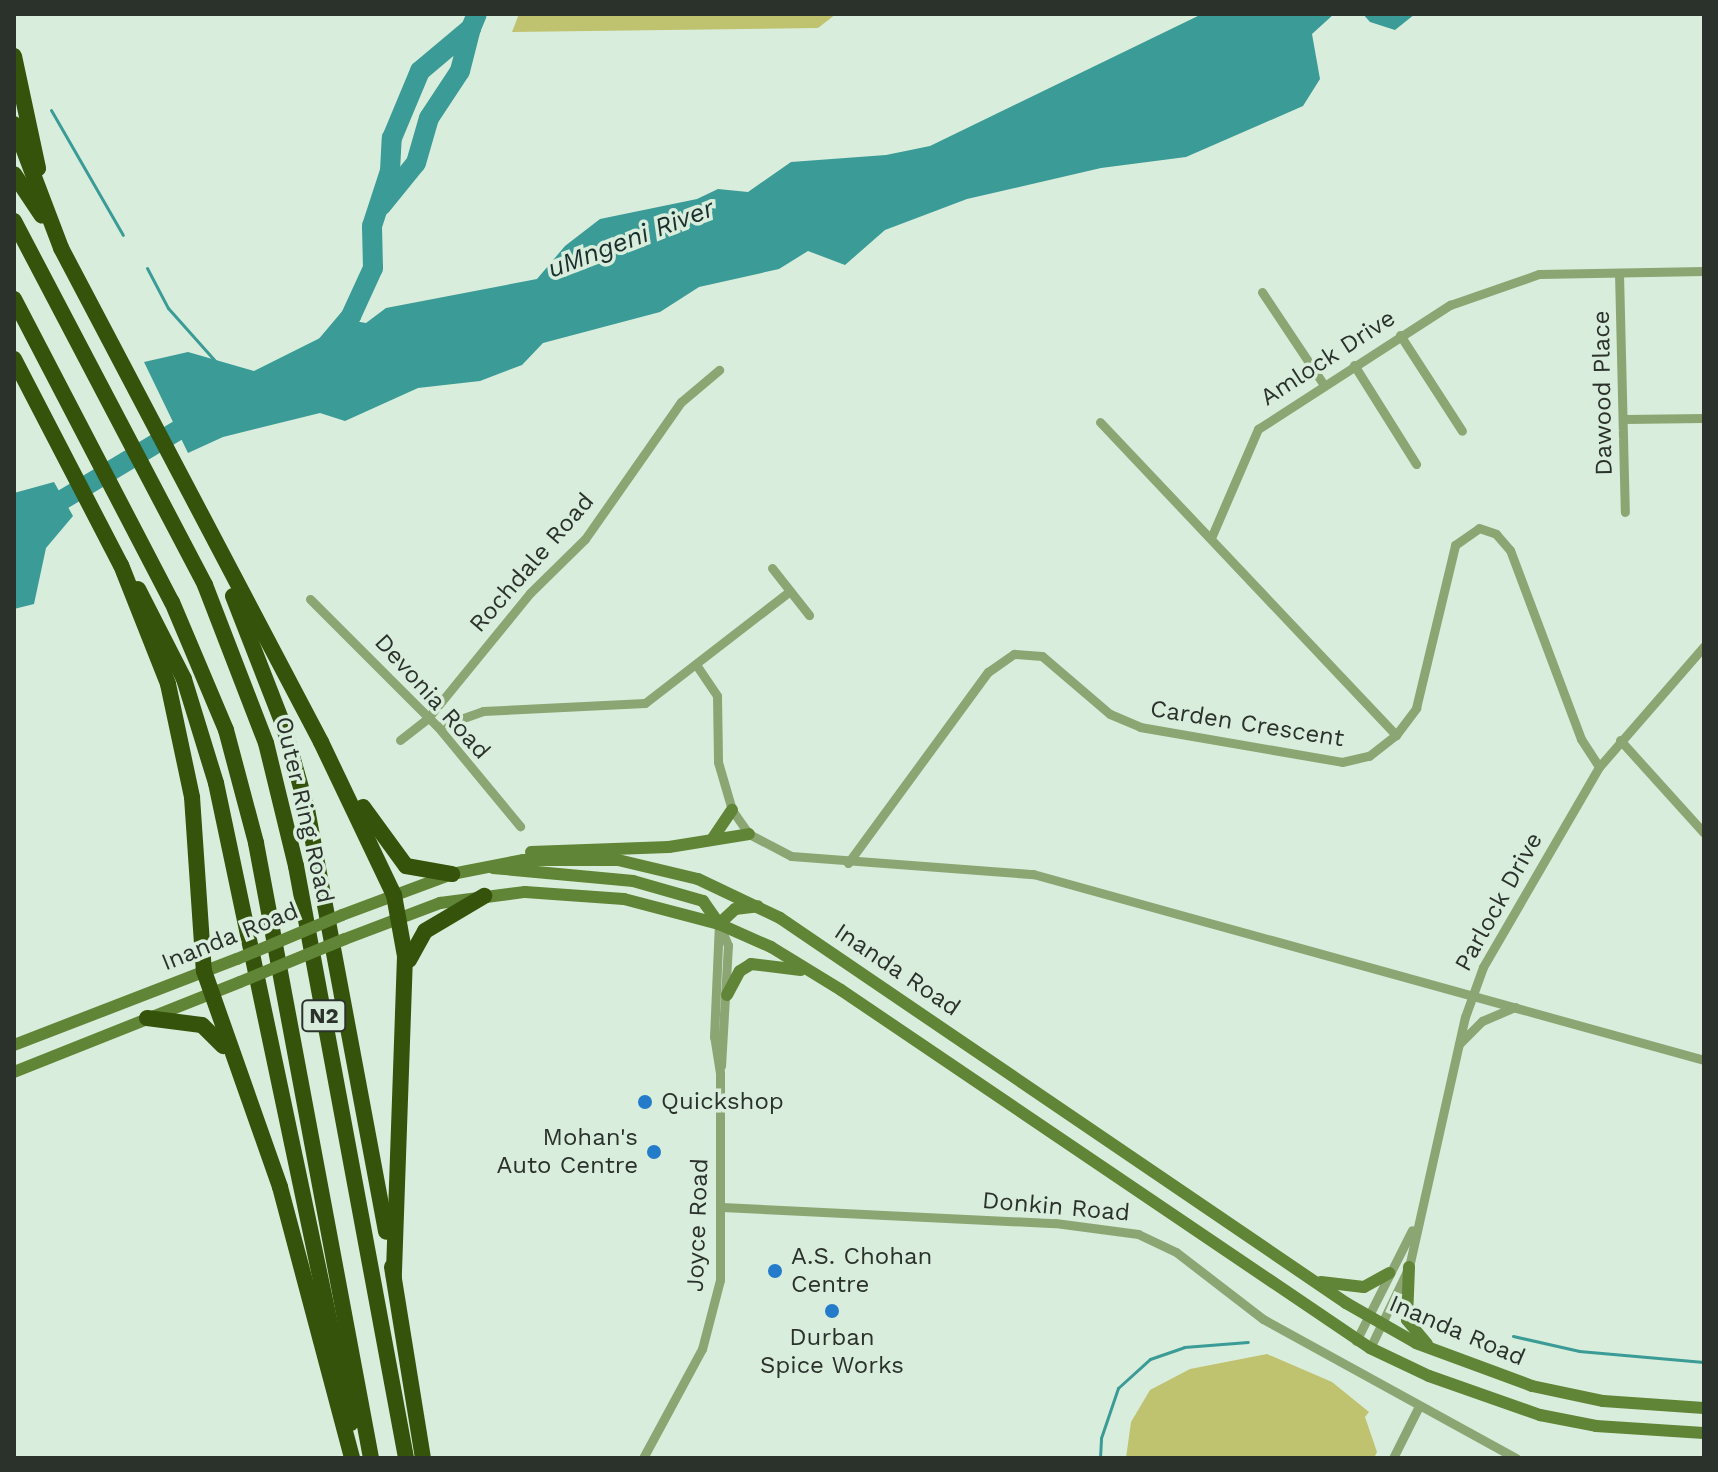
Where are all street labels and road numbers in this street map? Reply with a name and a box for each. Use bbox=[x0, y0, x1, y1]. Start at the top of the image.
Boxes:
street label: Amlock Drive bbox=[1255, 304, 1401, 412]
street label: Dawood Place bbox=[1587, 310, 1619, 476]
street label: Rochdale Road bbox=[464, 488, 600, 638]
street label: Devonia Road bbox=[368, 628, 496, 766]
street label: Carden Crescent bbox=[1148, 694, 1346, 754]
street label: Outer Ring Road bbox=[268, 714, 340, 906]
street label: Parlock Drive bbox=[1449, 827, 1549, 977]
street label: Inanda Road bbox=[157, 896, 303, 978]
street label: Inanda Road bbox=[829, 917, 965, 1023]
road number: N2 bbox=[300, 998, 348, 1034]
street label: Joyce Road bbox=[681, 1158, 715, 1292]
street label: Donkin Road bbox=[981, 1186, 1131, 1228]
street label: Inanda Road bbox=[1384, 1289, 1530, 1373]

